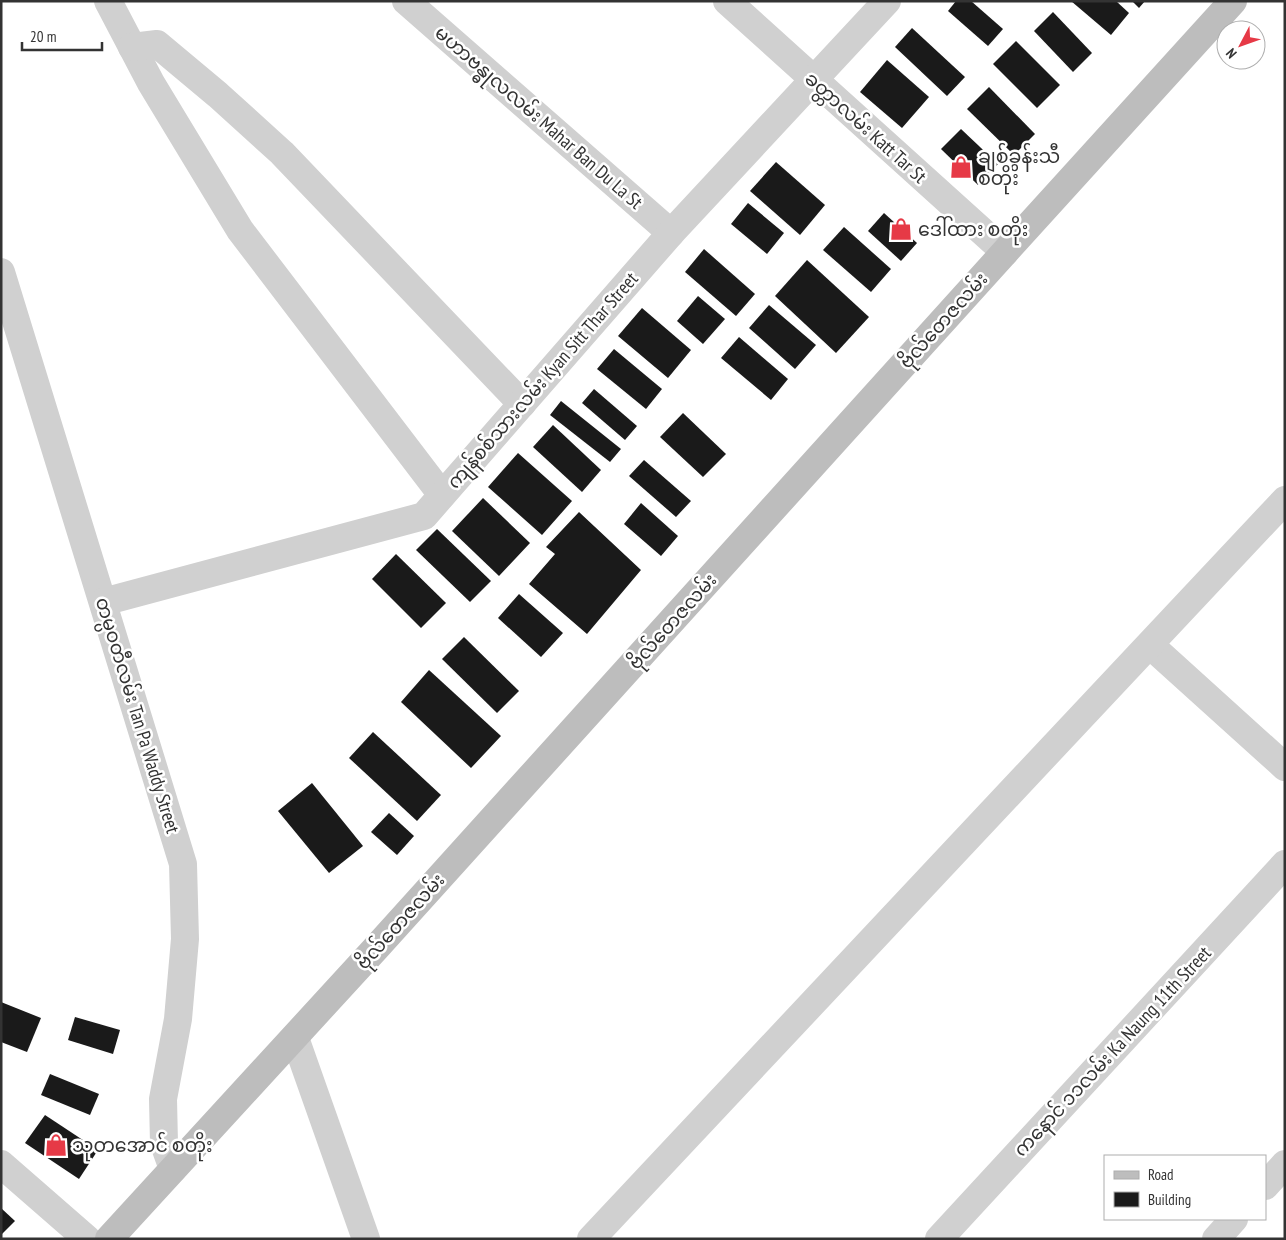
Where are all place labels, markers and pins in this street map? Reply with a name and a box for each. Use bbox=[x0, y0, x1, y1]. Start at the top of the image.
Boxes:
place label: ချစ်ခွန်းသီ စတိုး bbox=[978, 142, 1060, 195]
shop icon: ချစ်ခွန်းသီ စတိုး bbox=[948, 154, 974, 180]
place label: ဒေါ်ထား စတိုး bbox=[918, 215, 1028, 246]
shop icon: ဒေါ်ထား စတိုး bbox=[888, 216, 914, 242]
place label: သုတအောင် စတိုး bbox=[72, 1131, 213, 1162]
shop icon: သုတအောင် စတိုး bbox=[43, 1132, 69, 1158]

